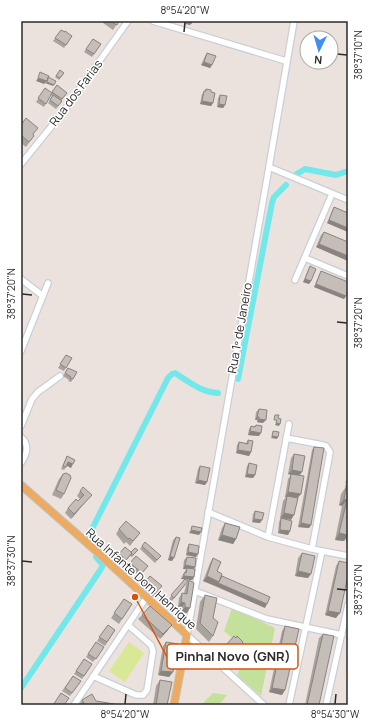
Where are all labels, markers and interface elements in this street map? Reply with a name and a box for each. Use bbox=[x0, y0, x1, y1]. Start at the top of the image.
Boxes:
text: 8°54'20"W bbox=[161, 3, 210, 17]
north arrow bbox=[299, 30, 339, 70]
text: 38°37'10"N bbox=[351, 30, 365, 80]
text: N bbox=[313, 53, 323, 68]
street label: Rua dos Farias bbox=[45, 56, 106, 129]
text: 38°37'20"N bbox=[4, 268, 18, 320]
street label: Rua 1º de Janeiro bbox=[223, 281, 256, 375]
text: 38°37'20"N bbox=[351, 297, 365, 349]
street label: Rua Infante Dom Henrique bbox=[82, 524, 200, 633]
text: 38°37'30"N bbox=[4, 535, 18, 586]
text: 38°37'30"N bbox=[351, 564, 365, 615]
callout: Pinhal Novo (GNR) bbox=[167, 644, 298, 669]
text: Pinhal Novo (GNR) bbox=[175, 647, 291, 665]
text: 8°54'20"W bbox=[101, 707, 150, 721]
text: 8°54'30"W bbox=[311, 707, 360, 721]

